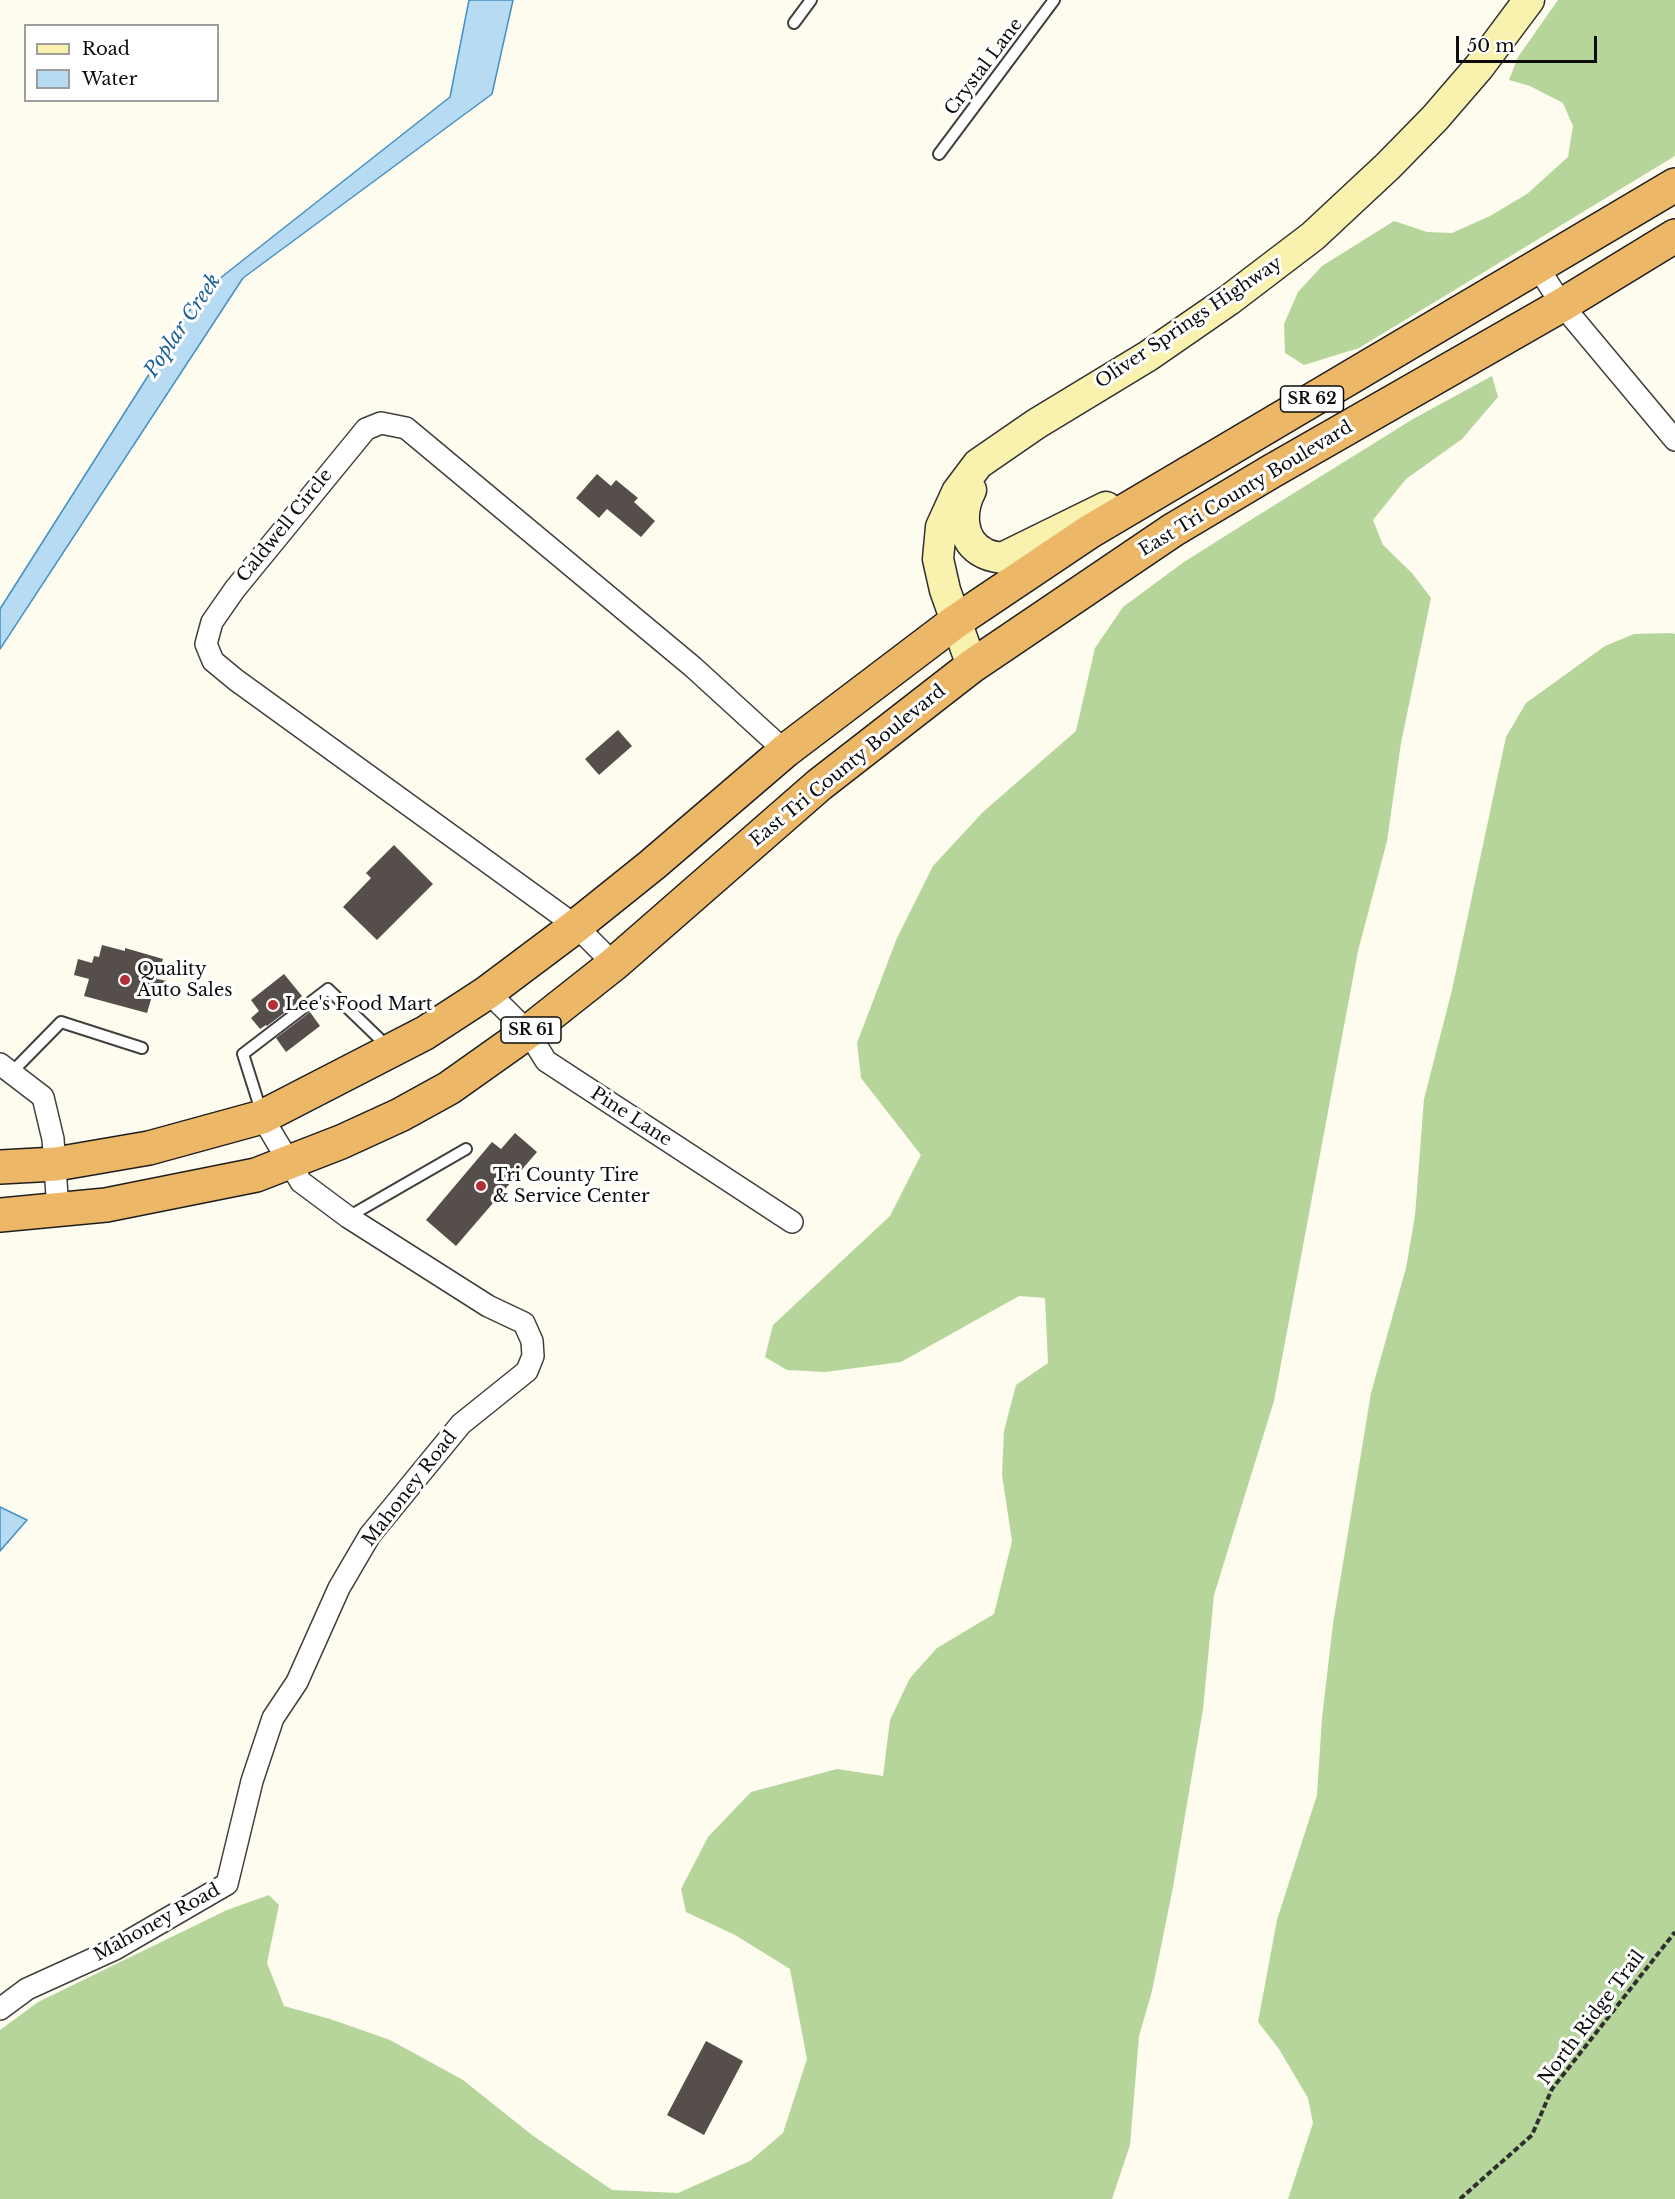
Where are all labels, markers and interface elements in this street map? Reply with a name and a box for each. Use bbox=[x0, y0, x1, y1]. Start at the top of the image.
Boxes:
street label: Crystal Lane bbox=[940, 14, 1028, 120]
legend bbox=[24, 24, 219, 102]
scale bar bbox=[1459, 24, 1600, 62]
text: 50 m bbox=[1467, 35, 1515, 57]
text: Road bbox=[82, 38, 130, 60]
text: Water bbox=[82, 68, 137, 90]
street label: Oliver Springs Highway bbox=[1092, 252, 1286, 394]
water label: Poplar Creek bbox=[140, 270, 226, 382]
road number: SR 62 bbox=[1280, 386, 1344, 412]
street label: East Tri County Boulevard bbox=[1135, 417, 1357, 561]
street label: Caldwell Circle bbox=[233, 465, 337, 587]
street label: East Tri County Boulevard bbox=[746, 680, 950, 852]
place label: Quality Auto Sales bbox=[137, 959, 232, 1002]
marker: Quality Auto Sales bbox=[118, 973, 132, 987]
place label: Lee's Food Mart bbox=[285, 994, 433, 1016]
marker: Lee's Food Mart bbox=[266, 998, 280, 1012]
road number: SR 61 bbox=[501, 1017, 561, 1043]
street label: Pine Lane bbox=[586, 1083, 676, 1151]
place label: Tri County Tire & Service Center bbox=[493, 1165, 650, 1208]
marker: Tri County Tire & Service Center bbox=[474, 1179, 488, 1193]
street label: Mahoney Road bbox=[358, 1427, 462, 1551]
street label: Mahoney Road bbox=[90, 1879, 224, 1967]
street label: North Ridge Trail bbox=[1534, 1947, 1650, 2089]

